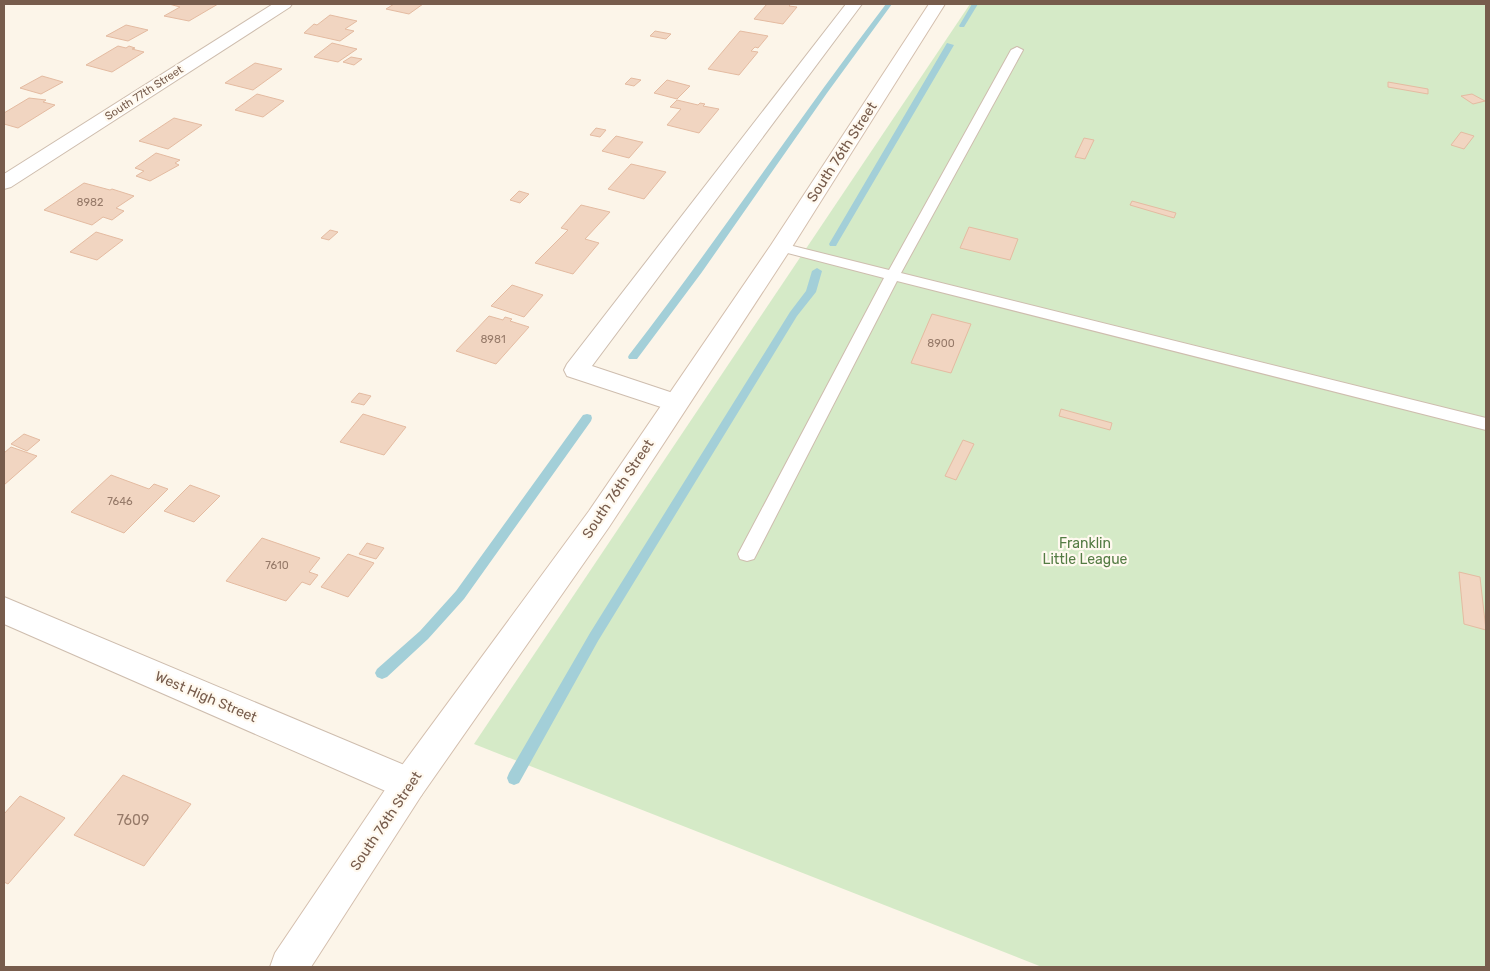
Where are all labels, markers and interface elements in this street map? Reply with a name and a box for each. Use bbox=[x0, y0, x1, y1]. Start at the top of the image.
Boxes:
street label: South 77th Street bbox=[103, 63, 186, 123]
street label: South 76th Street bbox=[803, 98, 881, 205]
house number: 8982 bbox=[77, 196, 103, 209]
house number: 8981 bbox=[480, 333, 506, 346]
house number: 8900 bbox=[927, 337, 955, 350]
street label: South 76th Street bbox=[579, 436, 658, 542]
house number: 7646 bbox=[107, 495, 133, 508]
park label: Franklin Little League bbox=[1043, 535, 1128, 568]
house number: 7610 bbox=[265, 559, 289, 572]
street label: West High Street bbox=[153, 668, 260, 726]
street label: South 76th Street bbox=[347, 768, 426, 874]
house number: 7609 bbox=[117, 812, 149, 829]

